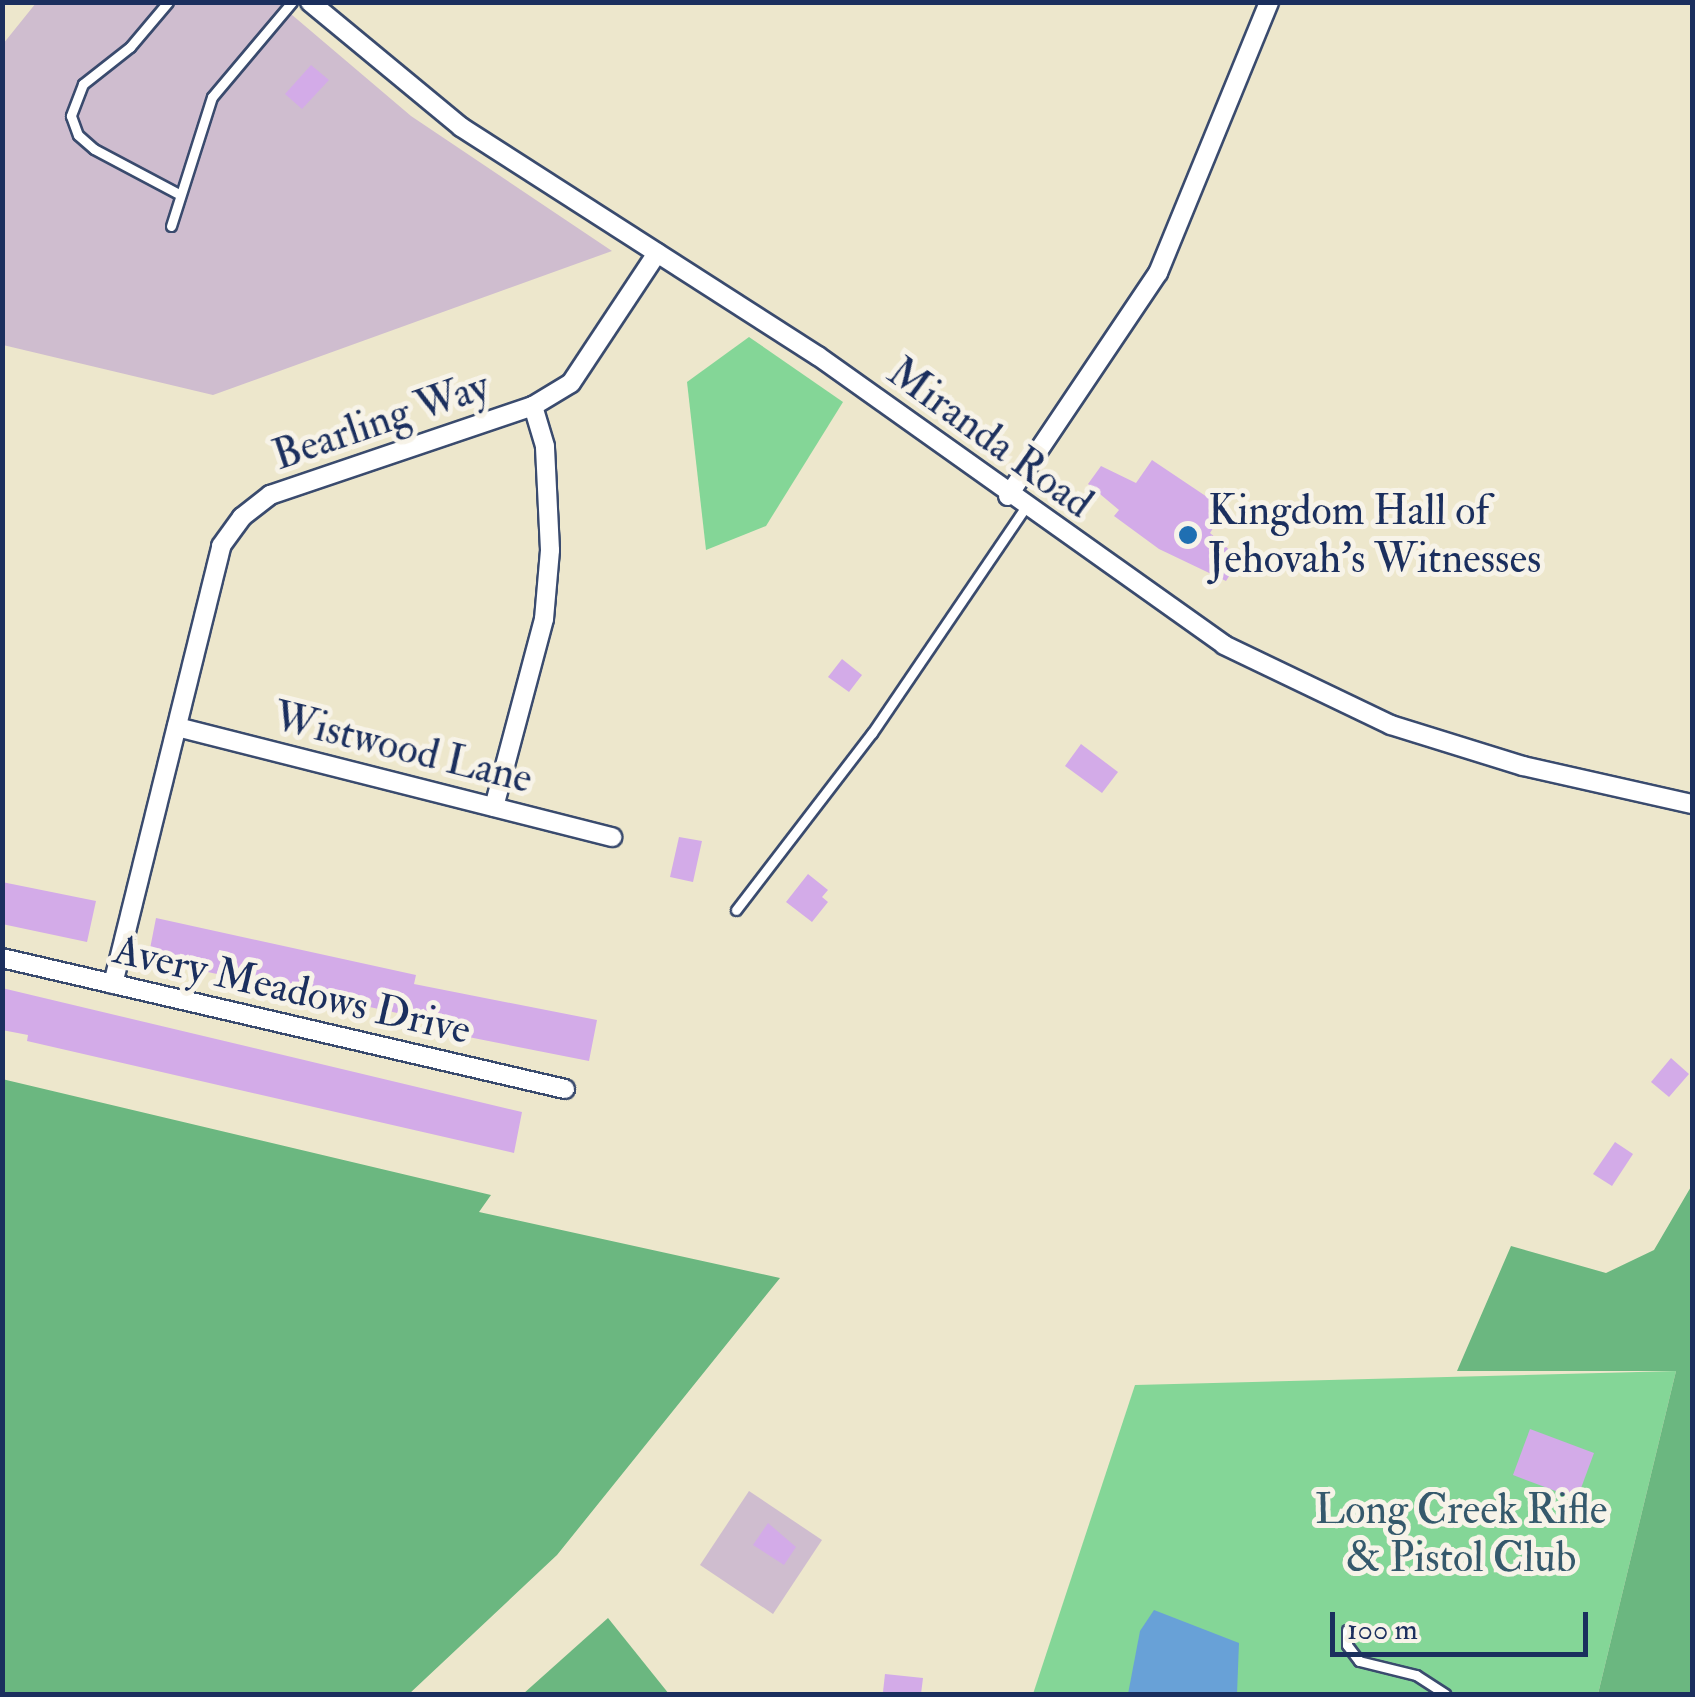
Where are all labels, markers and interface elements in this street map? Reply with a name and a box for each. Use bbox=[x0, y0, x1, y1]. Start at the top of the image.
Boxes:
street label: Miranda Road bbox=[878, 347, 1102, 529]
street label: Bearling Way bbox=[266, 360, 496, 482]
place label: Kingdom Hall of Jehovah’s Witnesses bbox=[1208, 486, 1541, 584]
marker: Kingdom Hall of Jehovah’s Witnesses bbox=[1177, 524, 1199, 546]
street label: Wistwood Lane bbox=[269, 692, 537, 804]
street label: Avery Meadows Drive bbox=[109, 924, 475, 1056]
park label: Long Creek Rifle & Pistol Club bbox=[1315, 1485, 1607, 1584]
scale bar bbox=[1335, 1592, 1592, 1654]
text: 100 m bbox=[1347, 1611, 1418, 1648]

